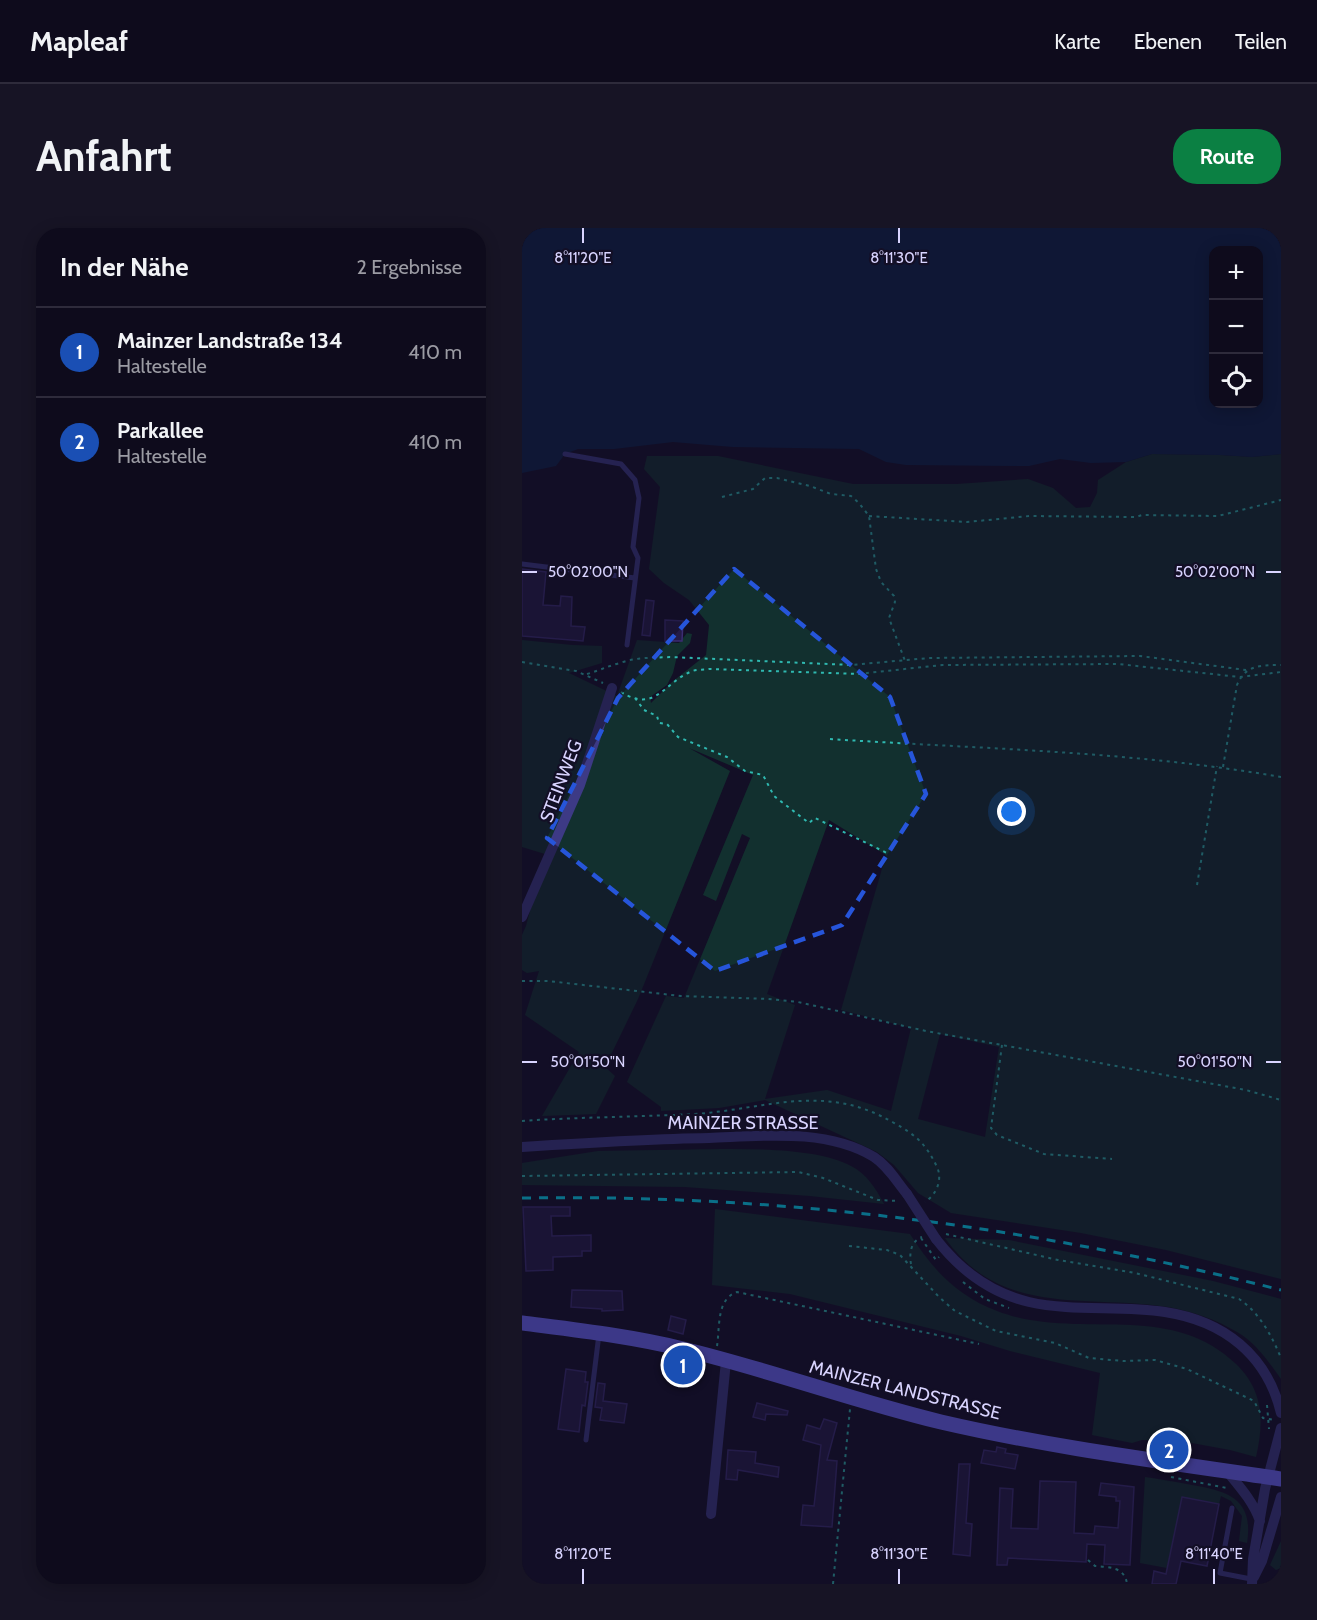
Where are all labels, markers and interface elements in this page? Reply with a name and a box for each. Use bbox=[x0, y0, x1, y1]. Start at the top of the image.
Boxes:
text: Mapleaf bbox=[30, 24, 128, 58]
text: Karte bbox=[1054, 29, 1101, 54]
text: Ebenen bbox=[1134, 29, 1202, 54]
text: Teilen bbox=[1235, 29, 1287, 54]
button: Route bbox=[1173, 129, 1281, 184]
text: Anfahrt bbox=[36, 130, 172, 182]
map controls bbox=[1209, 246, 1263, 408]
button: + bbox=[1209, 246, 1263, 300]
text: 8°11'20"E bbox=[554, 249, 612, 267]
text: 8°11'30"E bbox=[870, 249, 928, 267]
text: In der Nähe bbox=[60, 251, 189, 283]
text: 2 Ergebnisse bbox=[356, 255, 462, 279]
button: − bbox=[1209, 300, 1263, 354]
text: Mainzer Landstraße 134 bbox=[117, 327, 343, 354]
text: 1 bbox=[76, 340, 83, 364]
text: 410 m bbox=[408, 340, 462, 364]
text: Haltestelle bbox=[117, 354, 207, 378]
button: locate bbox=[1209, 354, 1263, 408]
text: Parkallee bbox=[117, 417, 204, 444]
text: 2 bbox=[74, 430, 85, 454]
text: 410 m bbox=[408, 430, 462, 454]
text: Haltestelle bbox=[117, 444, 207, 468]
text: 50°02'00"N bbox=[548, 563, 628, 581]
text: 50°02'00"N bbox=[1175, 563, 1255, 581]
street label: STEINWEG bbox=[535, 737, 587, 825]
your location bbox=[997, 797, 1026, 826]
text: 50°01'50"N bbox=[551, 1053, 625, 1071]
text: 50°01'50"N bbox=[1178, 1053, 1252, 1071]
street label: MAINZER STRASSE bbox=[668, 1112, 818, 1134]
pin: 1 bbox=[664, 1342, 702, 1388]
street label: MAINZER LANDSTRASSE bbox=[807, 1356, 1003, 1424]
pin: 2 bbox=[1150, 1428, 1188, 1472]
text: 8°11'20"E bbox=[554, 1545, 612, 1563]
text: 8°11'30"E bbox=[870, 1545, 928, 1563]
text: 8°11'40"E bbox=[1185, 1545, 1243, 1563]

